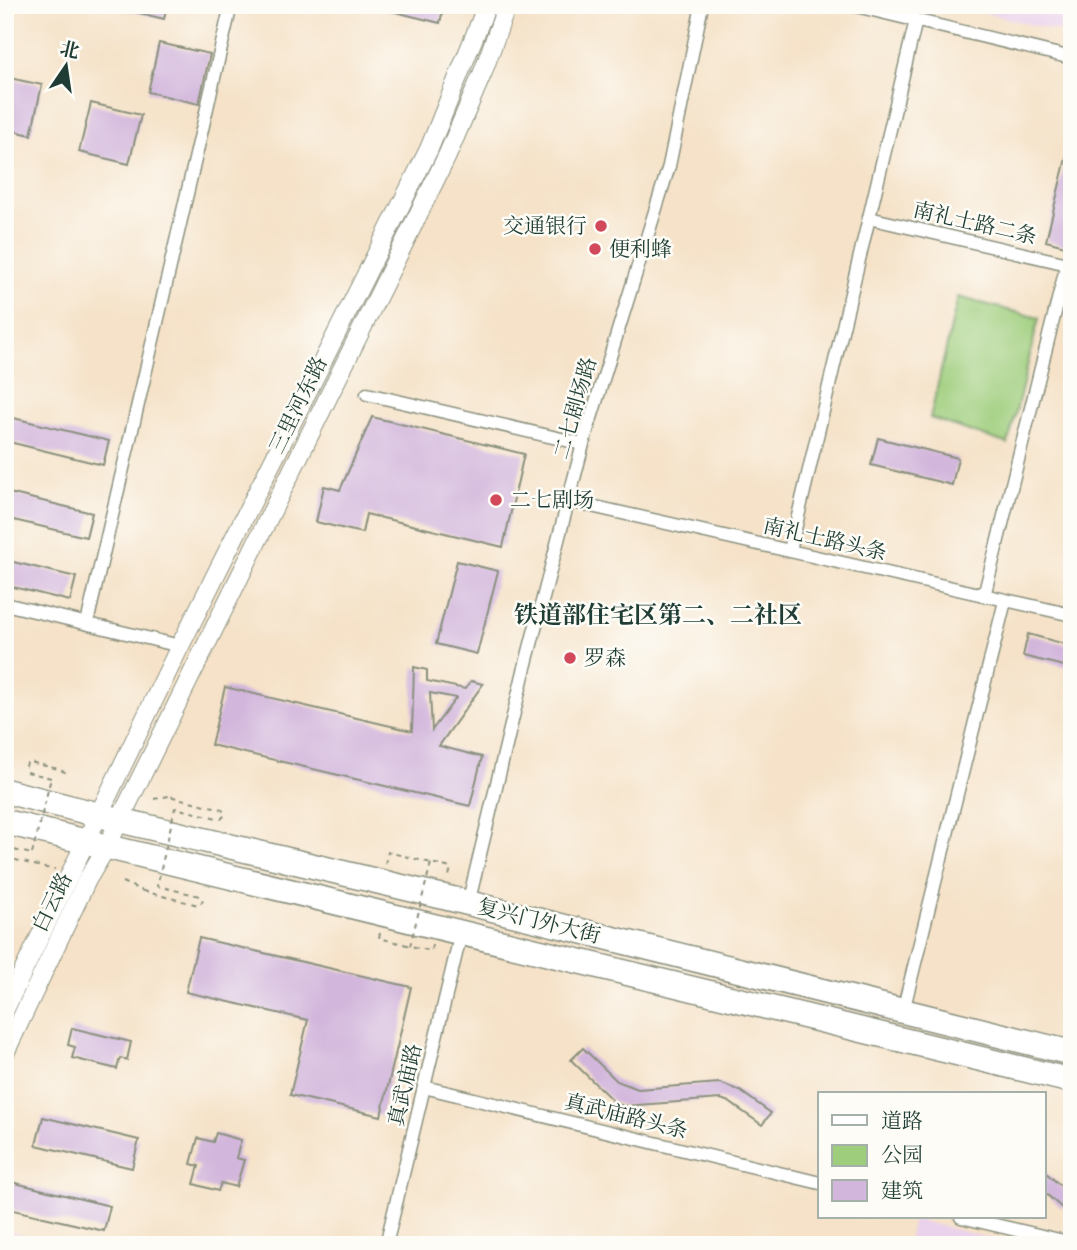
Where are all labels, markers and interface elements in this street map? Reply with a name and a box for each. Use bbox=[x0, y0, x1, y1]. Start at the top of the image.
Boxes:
north arrow bbox=[32, 32, 102, 102]
text: 北 bbox=[58, 39, 81, 63]
street label: 南礼士路二条 bbox=[911, 198, 1039, 249]
place label: 交通银行 bbox=[503, 215, 587, 238]
marker: 交通银行 bbox=[593, 218, 609, 234]
place label: 便利蜂 bbox=[609, 238, 672, 261]
marker: 便利蜂 bbox=[587, 241, 603, 257]
street label: 三里河东路 bbox=[265, 353, 332, 457]
street label: 二七剧场路 bbox=[550, 355, 601, 462]
place label: 二七剧场 bbox=[510, 489, 594, 512]
marker: 二七剧场 bbox=[488, 492, 504, 508]
street label: 南礼士路头条 bbox=[761, 514, 889, 565]
district label: 铁道部住宅区第二、二社区 bbox=[514, 602, 802, 629]
place label: 罗森 bbox=[584, 647, 626, 670]
marker: 罗森 bbox=[562, 650, 578, 666]
street label: 白云路 bbox=[28, 869, 77, 936]
street label: 复兴门外大街 bbox=[475, 895, 603, 948]
street label: 真武庙路 bbox=[385, 1042, 426, 1129]
street label: 真武庙路头条 bbox=[562, 1090, 690, 1143]
legend bbox=[818, 1092, 1046, 1218]
text: 道路 bbox=[881, 1110, 923, 1133]
text: 公园 bbox=[881, 1144, 923, 1167]
text: 建筑 bbox=[881, 1180, 923, 1203]

